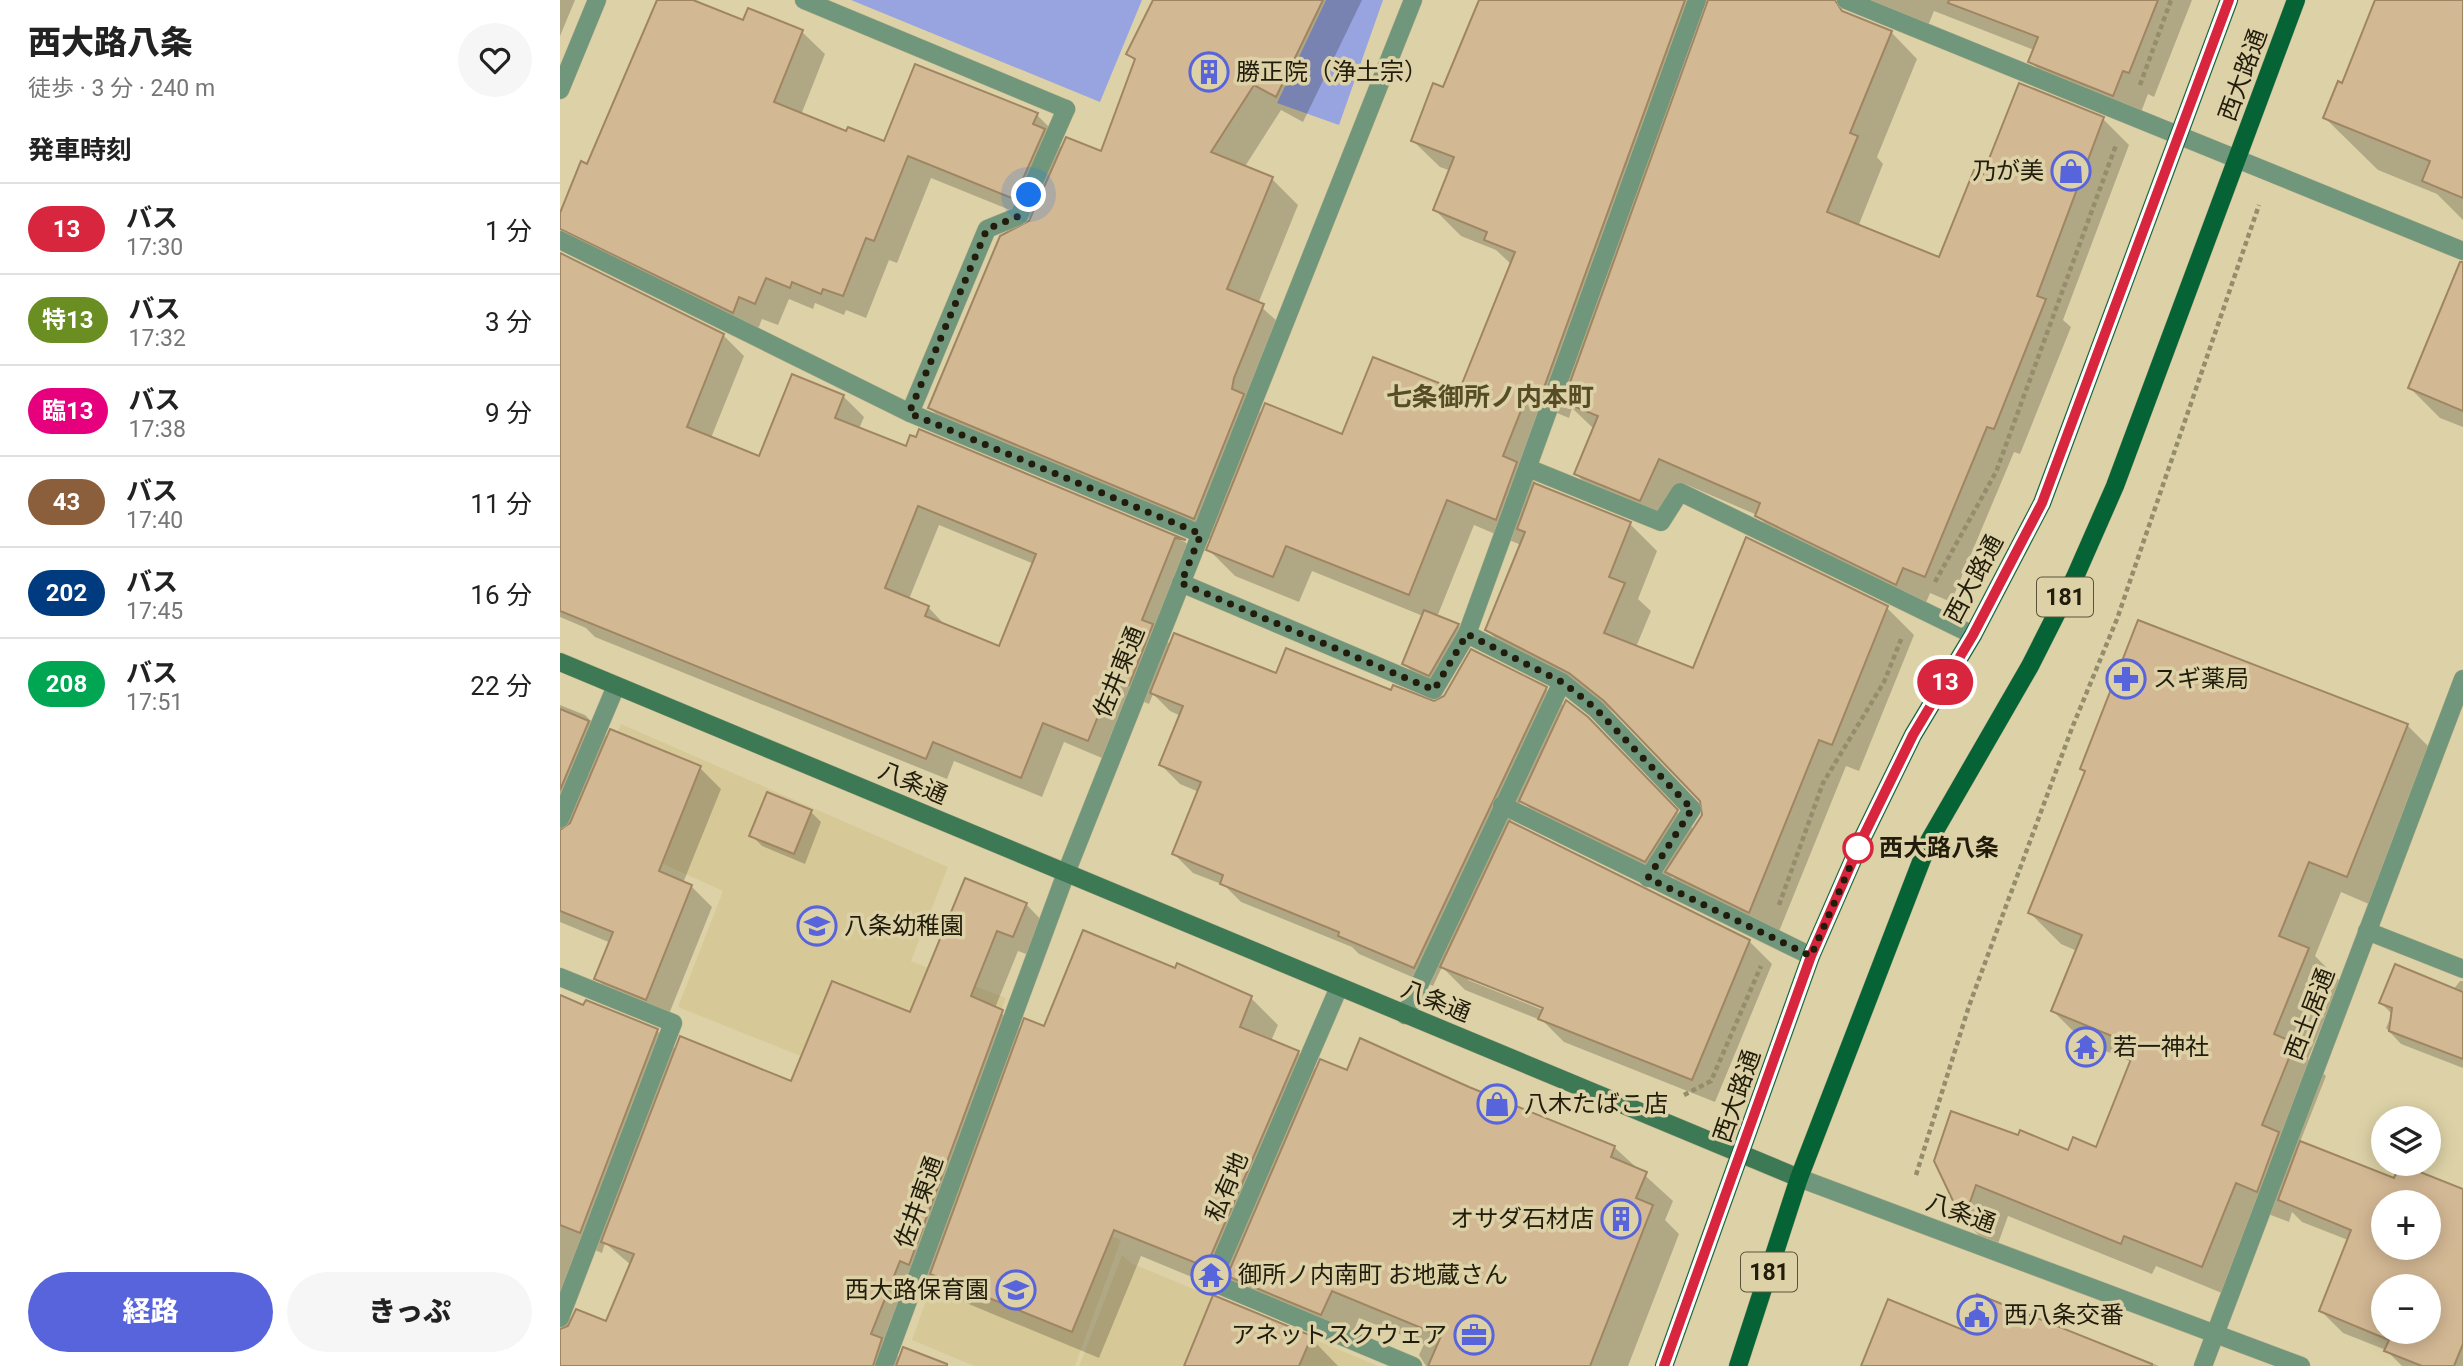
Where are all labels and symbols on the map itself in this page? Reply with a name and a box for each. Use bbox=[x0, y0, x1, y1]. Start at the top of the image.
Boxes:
street label: 西大路通 bbox=[2213, 25, 2273, 125]
building icon: 勝正院（浄土宗） bbox=[1188, 51, 1230, 93]
place label: 勝正院（浄土宗） bbox=[1236, 58, 1428, 86]
shop icon: 乃が美 bbox=[2050, 150, 2092, 192]
place label: 乃が美 bbox=[1972, 157, 2044, 185]
your location bbox=[1011, 177, 1046, 212]
district label: 七条御所ノ内本町 bbox=[1386, 382, 1594, 412]
street label: 西大路通 bbox=[1939, 530, 2009, 628]
road number: 181 bbox=[2037, 578, 2093, 617]
street label: 佐井東通 bbox=[1088, 622, 1150, 722]
pharmacy icon: スギ薬局 bbox=[2105, 658, 2147, 700]
line badge: 13 bbox=[1914, 659, 1976, 705]
place label: スギ薬局 bbox=[2153, 665, 2249, 693]
street label: 八条通 bbox=[874, 756, 952, 810]
marker: 西大路八条 bbox=[1843, 833, 1873, 863]
place label: 西大路八条 bbox=[1879, 834, 1999, 862]
school or university icon: 八条幼稚園 bbox=[796, 905, 838, 947]
place label: 八条幼稚園 bbox=[844, 912, 964, 940]
street label: 西土居通 bbox=[2280, 964, 2340, 1064]
street label: 八条通 bbox=[1397, 975, 1475, 1027]
temple icon: 若一神社 bbox=[2065, 1026, 2107, 1068]
place label: 若一神社 bbox=[2113, 1033, 2209, 1061]
street label: 西大路通 bbox=[1708, 1046, 1766, 1146]
shop icon: 八木たばこ店 bbox=[1476, 1083, 1518, 1125]
place label: 八木たばこ店 bbox=[1524, 1090, 1668, 1118]
street label: 私有地 bbox=[1200, 1148, 1254, 1226]
street label: 佐井東通 bbox=[889, 1152, 949, 1252]
street label: 八条通 bbox=[1922, 1188, 2000, 1238]
building icon: オサダ石材店 bbox=[1600, 1198, 1642, 1240]
place label: オサダ石材店 bbox=[1450, 1205, 1594, 1233]
road number: 181 bbox=[1741, 1252, 1797, 1292]
temple icon: 御所ノ内南町 お地蔵さん bbox=[1190, 1254, 1232, 1296]
place label: 御所ノ内南町 お地蔵さん bbox=[1238, 1261, 1508, 1289]
school or university icon: 西大路保育園 bbox=[995, 1269, 1037, 1311]
place label: 西大路保育園 bbox=[845, 1276, 989, 1304]
public building icon: 西八条交番 bbox=[1956, 1294, 1998, 1336]
place label: 西八条交番 bbox=[2004, 1301, 2124, 1329]
office icon: アネットスクウェア bbox=[1453, 1314, 1495, 1356]
place label: アネットスクウェア bbox=[1231, 1321, 1447, 1349]

